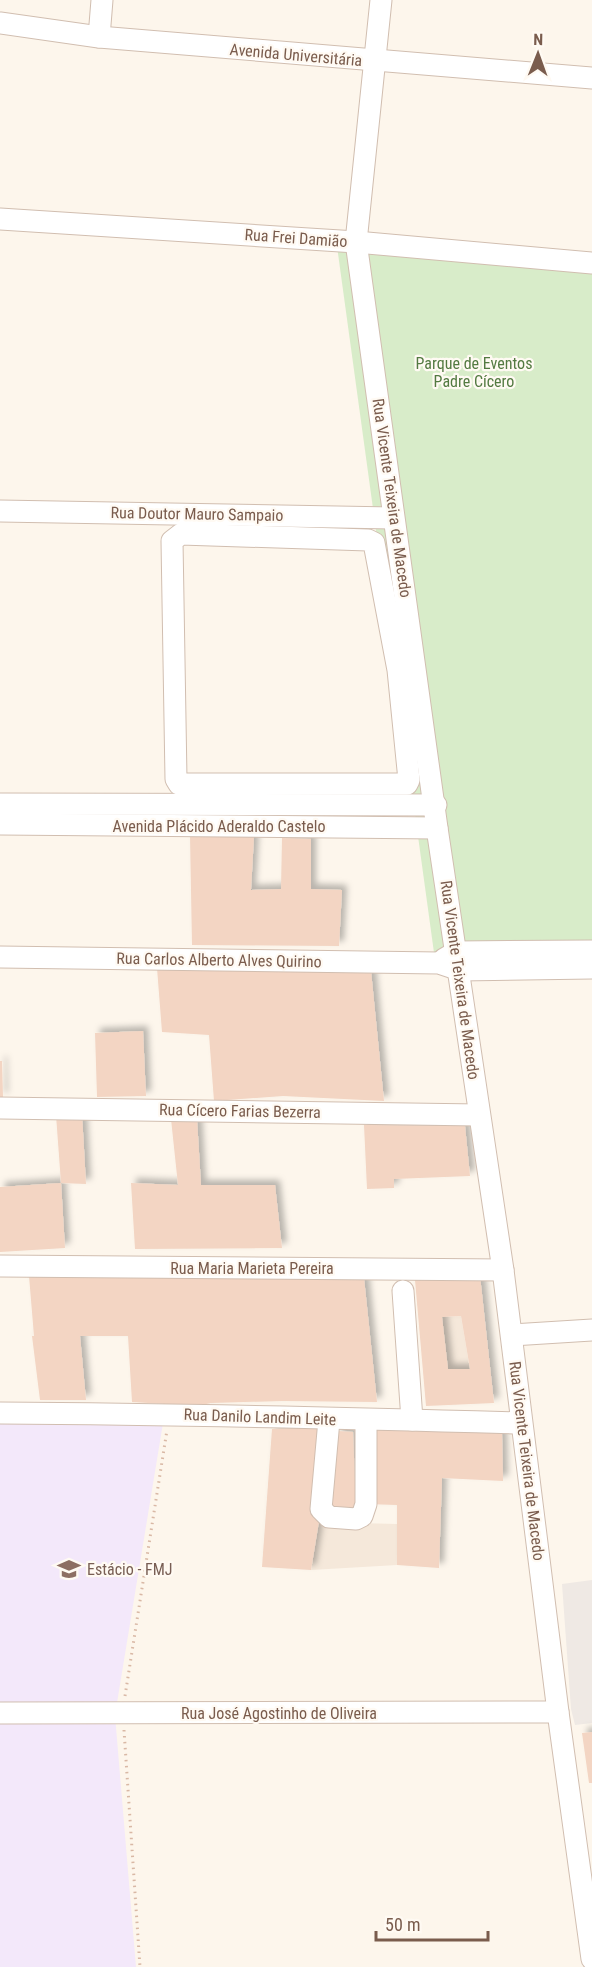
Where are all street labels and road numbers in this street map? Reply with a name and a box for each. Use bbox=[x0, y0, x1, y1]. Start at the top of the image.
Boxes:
street label: Avenida Universitária bbox=[229, 40, 363, 70]
street label: Rua Frei Damião bbox=[244, 225, 348, 251]
street label: Rua Vicente Teixeira de Macedo bbox=[369, 397, 415, 599]
street label: Rua Doutor Mauro Sampaio bbox=[110, 503, 284, 525]
street label: Avenida Plácido Aderaldo Castelo bbox=[113, 817, 325, 836]
street label: Rua Vicente Teixeira de Macedo bbox=[437, 879, 483, 1081]
street label: Rua Carlos Alberto Alves Quirino bbox=[116, 949, 322, 971]
street label: Rua Cícero Farias Bezerra bbox=[159, 1100, 321, 1122]
street label: Rua Maria Marieta Pereira bbox=[170, 1259, 334, 1278]
street label: Rua Vicente Teixeira de Macedo bbox=[505, 1360, 549, 1562]
street label: Rua Danilo Landim Leite bbox=[183, 1405, 337, 1429]
street label: Rua José Agostinho de Oliveira bbox=[181, 1704, 377, 1723]

